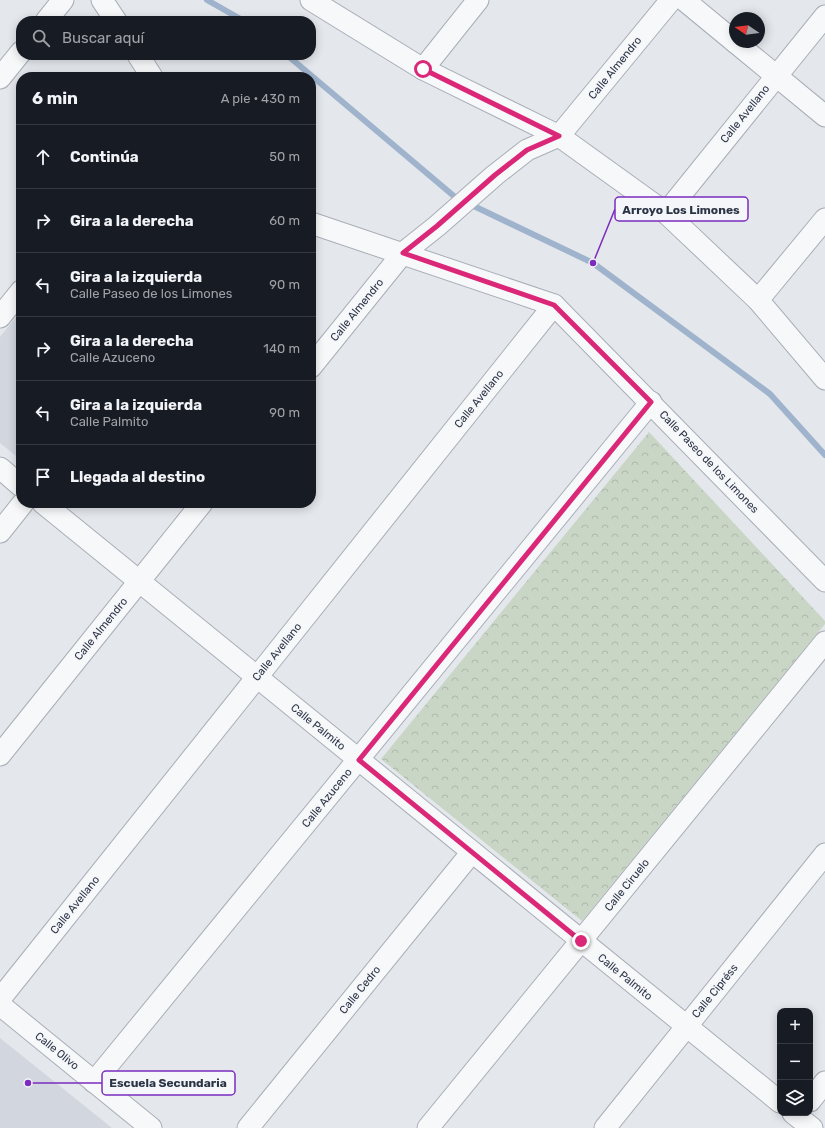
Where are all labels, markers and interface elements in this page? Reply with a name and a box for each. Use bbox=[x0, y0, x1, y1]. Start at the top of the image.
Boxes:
north arrow bbox=[729, 12, 765, 48]
search box bbox=[16, 16, 316, 60]
icon: search bbox=[30, 27, 52, 49]
text: Buscar aquí bbox=[62, 29, 144, 47]
street label: Calle Almendro bbox=[586, 34, 644, 102]
route start bbox=[414, 60, 432, 78]
street label: Calle Avellano bbox=[718, 82, 772, 146]
text: 6 min bbox=[32, 88, 78, 108]
text: A pie · 430 m bbox=[221, 91, 300, 106]
icon: ahead bbox=[32, 146, 54, 168]
text: Continúa bbox=[70, 148, 139, 166]
text: 50 m bbox=[269, 149, 300, 164]
callout: Arroyo Los Limones bbox=[615, 197, 748, 221]
text: Arroyo Los Limones bbox=[622, 203, 740, 217]
icon: right bbox=[32, 210, 54, 232]
text: Gira a la derecha bbox=[70, 212, 194, 230]
text: 60 m bbox=[269, 213, 300, 228]
text: Gira a la izquierda bbox=[70, 268, 202, 286]
icon: left bbox=[32, 274, 54, 296]
street label: Calle Almendro bbox=[328, 276, 386, 344]
text: 90 m bbox=[269, 277, 300, 292]
text: Calle Paseo de los Limones bbox=[70, 286, 232, 301]
text: Gira a la derecha bbox=[70, 332, 194, 350]
icon: right bbox=[32, 338, 54, 360]
text: 140 m bbox=[263, 341, 300, 356]
text: Calle Azuceno bbox=[70, 350, 155, 365]
street label: Calle Avellano bbox=[452, 367, 506, 431]
text: Gira a la izquierda bbox=[70, 396, 202, 414]
icon: left bbox=[32, 402, 54, 424]
text: 90 m bbox=[269, 405, 300, 420]
street label: Calle Paseo de los Limones bbox=[657, 408, 762, 516]
text: Calle Palmito bbox=[70, 414, 148, 429]
icon: arrive bbox=[32, 466, 54, 488]
text: Llegada al destino bbox=[70, 468, 205, 486]
street label: Calle Almendro bbox=[72, 595, 130, 663]
street label: Calle Avellano bbox=[250, 620, 304, 684]
street label: Calle Palmito bbox=[288, 701, 348, 753]
street label: Calle Azuceno bbox=[299, 766, 355, 830]
street label: Calle Ciruelo bbox=[602, 856, 652, 914]
street label: Calle Avellano bbox=[48, 873, 102, 937]
route end bbox=[572, 932, 590, 950]
street label: Calle Palmito bbox=[595, 951, 655, 1003]
street label: Calle Cipréss bbox=[689, 961, 741, 1021]
street label: Calle Cedro bbox=[337, 963, 383, 1017]
map controls bbox=[777, 1008, 813, 1116]
button: + bbox=[777, 1008, 813, 1044]
street label: Calle Olivo bbox=[32, 1029, 82, 1073]
button: − bbox=[777, 1044, 813, 1080]
callout: Escuela Secundaria bbox=[102, 1071, 235, 1095]
text: Escuela Secundaria bbox=[109, 1076, 227, 1090]
button: layers bbox=[777, 1080, 813, 1116]

